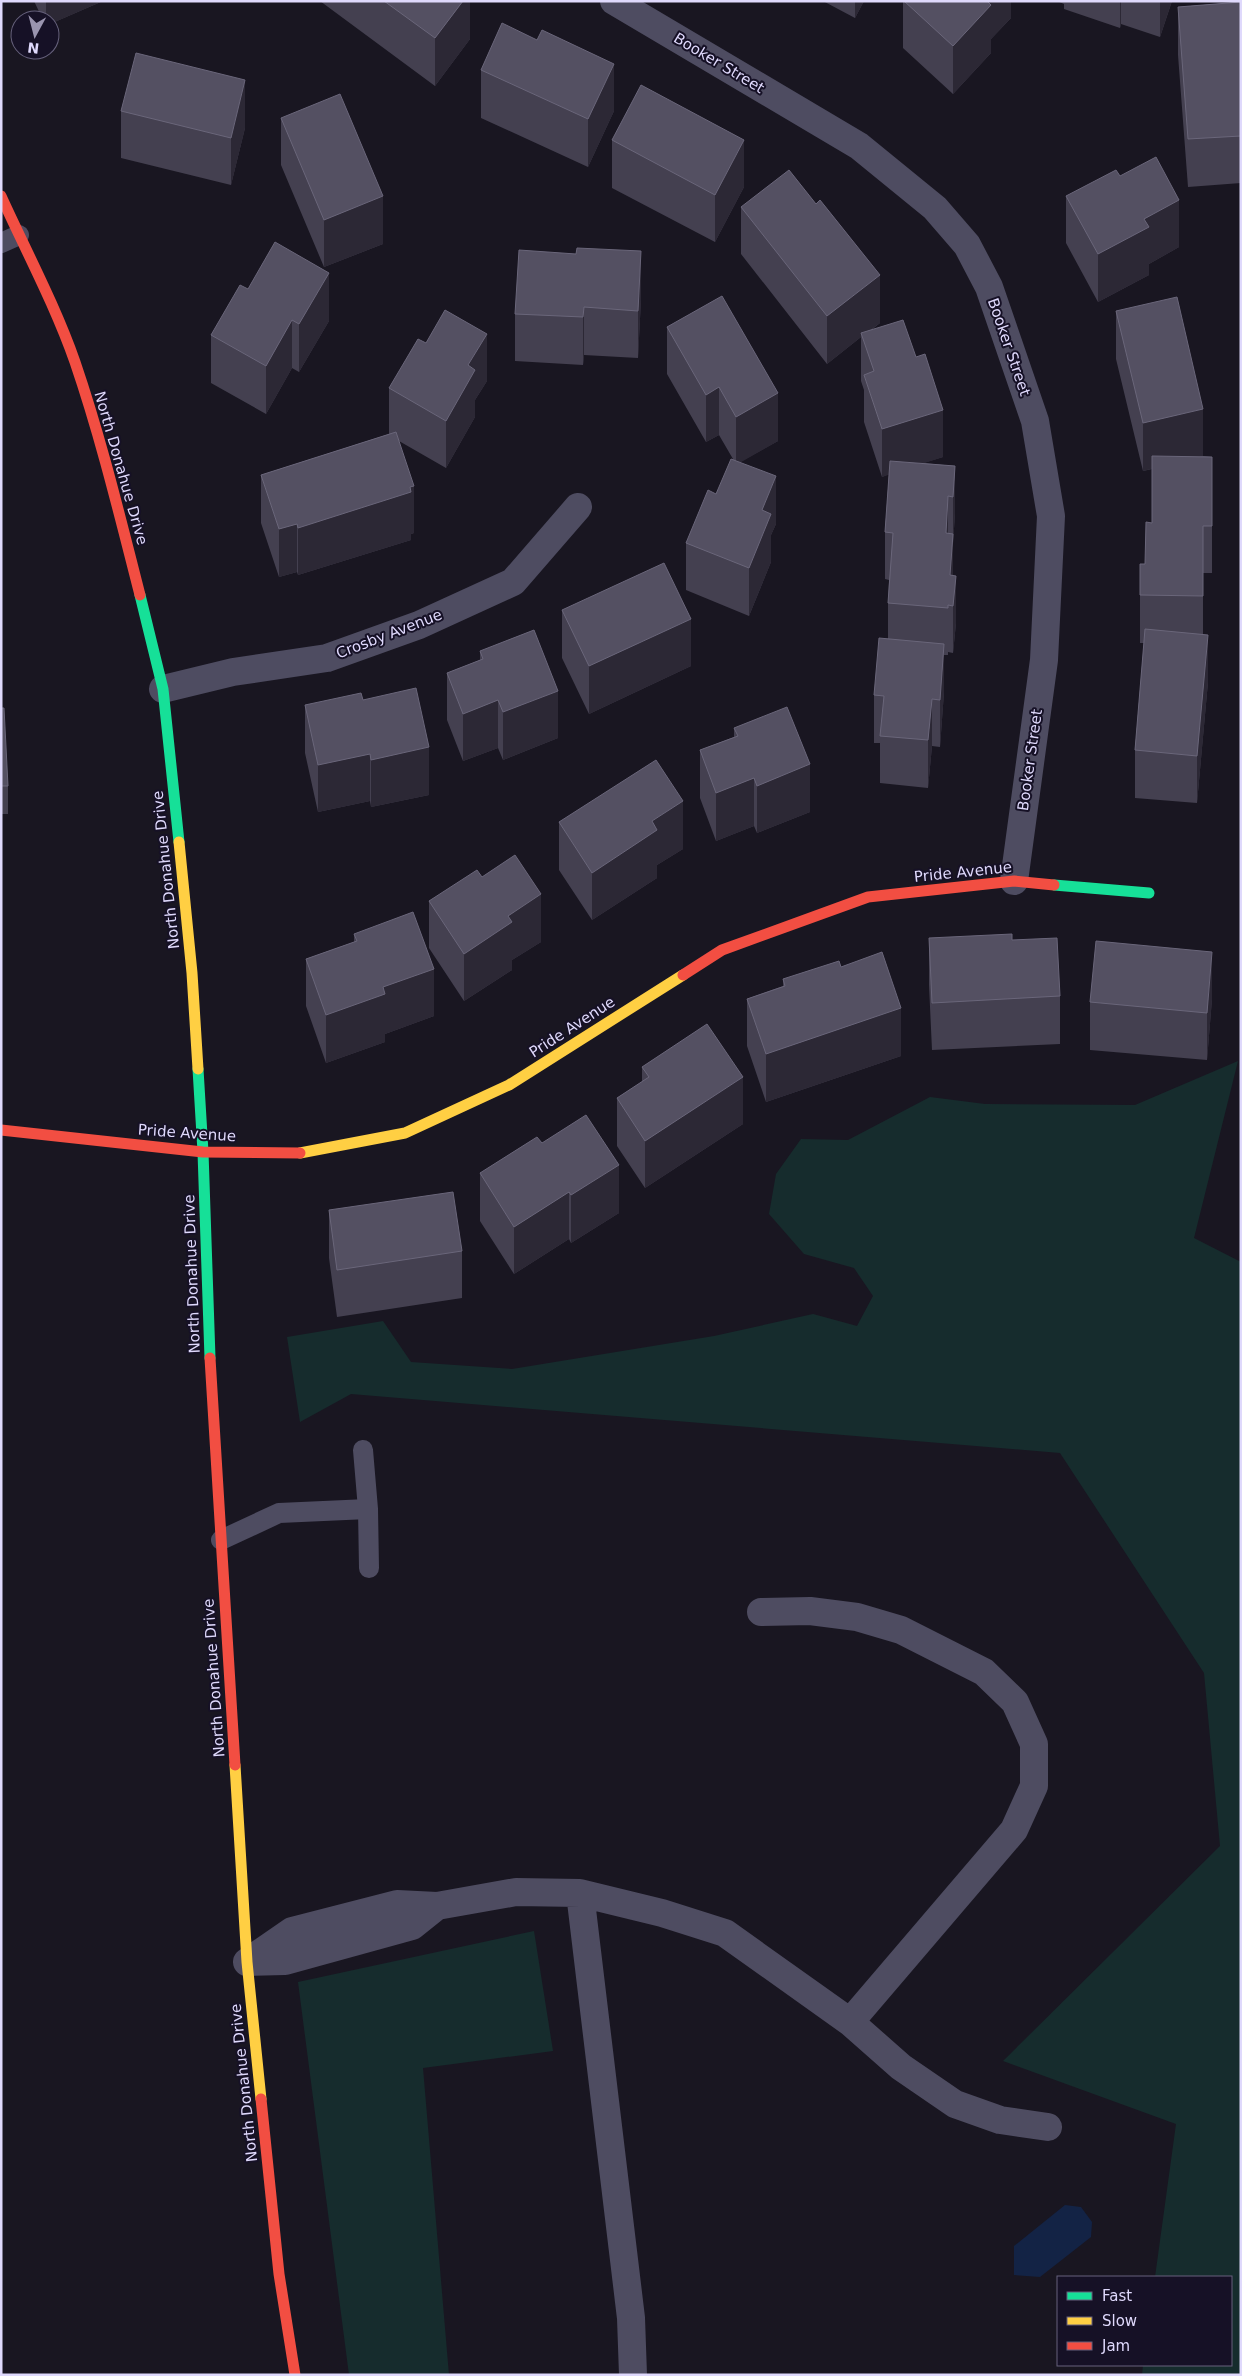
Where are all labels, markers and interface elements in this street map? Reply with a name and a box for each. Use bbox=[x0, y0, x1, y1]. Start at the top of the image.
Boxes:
north arrow bbox=[10, 10, 60, 60]
street label: Booker Street bbox=[670, 29, 768, 97]
text: N bbox=[27, 39, 40, 57]
street label: Booker Street bbox=[984, 296, 1034, 399]
street label: North Donahue Drive bbox=[90, 389, 152, 547]
street label: Crosby Avenue bbox=[333, 605, 445, 663]
street label: Booker Street bbox=[1014, 708, 1046, 812]
street label: North Donahue Drive bbox=[149, 790, 183, 950]
street label: Pride Avenue bbox=[913, 858, 1013, 886]
street label: Pride Avenue bbox=[526, 993, 618, 1061]
street label: Pride Avenue bbox=[137, 1121, 237, 1145]
street label: North Donahue Drive bbox=[180, 1194, 204, 1354]
street label: North Donahue Drive bbox=[199, 1598, 229, 1758]
street label: North Donahue Drive bbox=[227, 2003, 261, 2163]
legend bbox=[1057, 2276, 1232, 2366]
text: Fast bbox=[1102, 2287, 1132, 2305]
text: Slow bbox=[1102, 2312, 1137, 2330]
text: Jam bbox=[1101, 2337, 1130, 2355]

